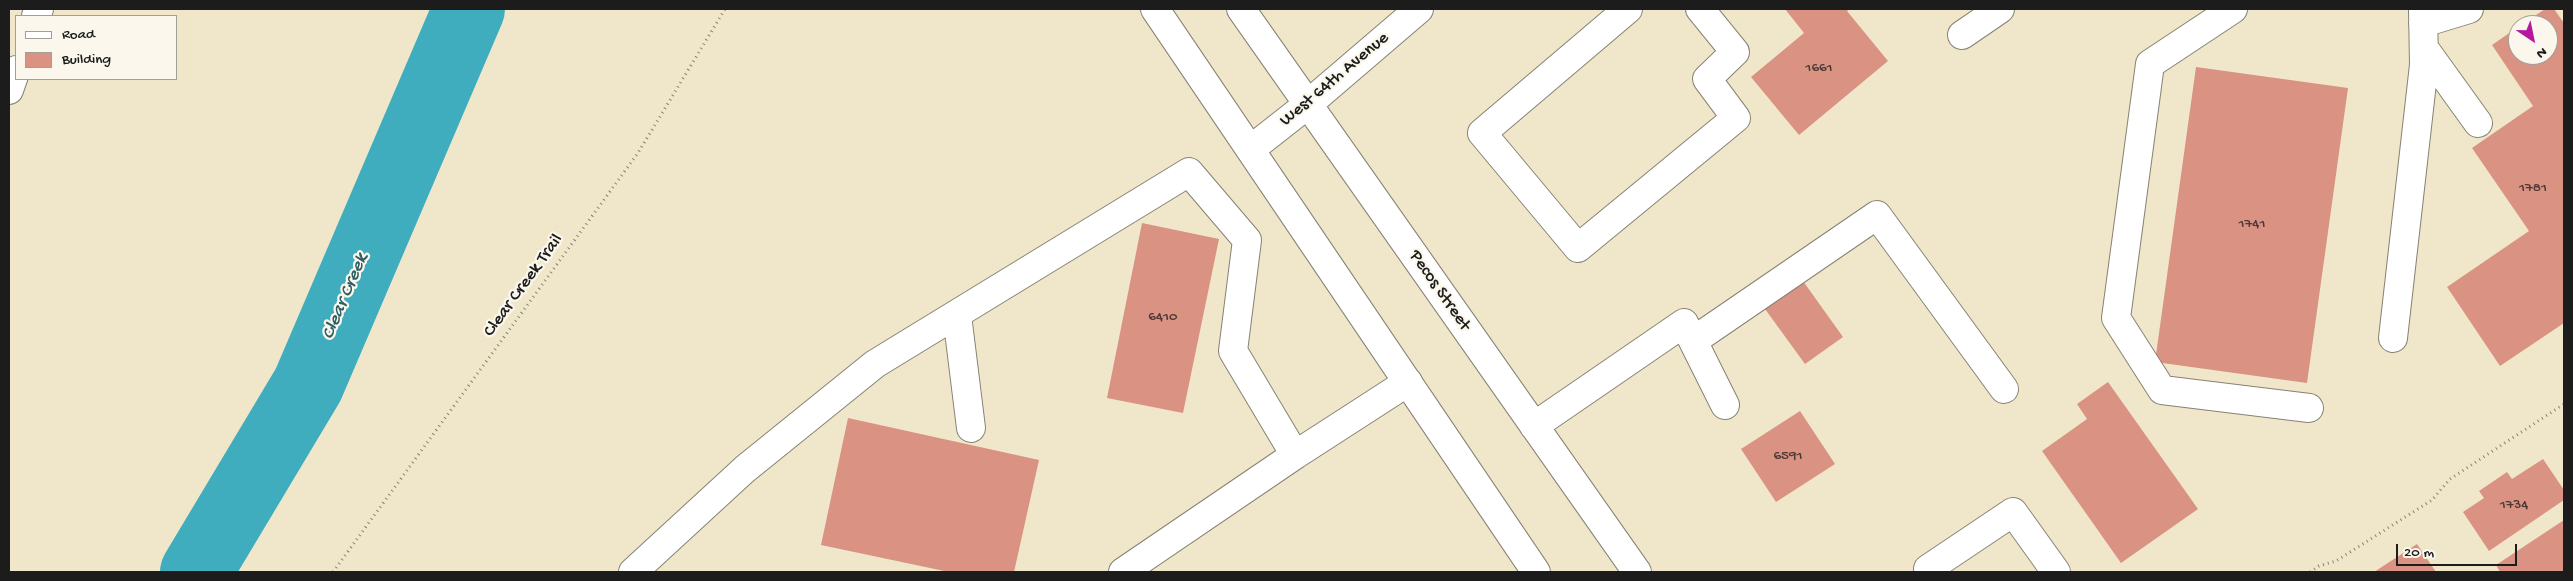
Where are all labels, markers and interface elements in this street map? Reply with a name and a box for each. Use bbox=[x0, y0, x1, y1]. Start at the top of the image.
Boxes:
legend bbox=[15, 15, 178, 80]
north arrow bbox=[2508, 15, 2558, 65]
text: Road bbox=[62, 26, 95, 44]
street label: West 64th Avenue bbox=[1276, 28, 1394, 132]
text: N bbox=[2533, 42, 2550, 62]
text: Building bbox=[62, 51, 111, 69]
house number: 1661 bbox=[1805, 60, 1833, 78]
house number: 1781 bbox=[2519, 180, 2547, 198]
house number: 1741 bbox=[2238, 216, 2266, 234]
street label: Clear Creek Trail bbox=[479, 230, 569, 342]
street label: Pecos Street bbox=[1403, 246, 1475, 336]
water label: Clear Creek bbox=[318, 251, 374, 343]
house number: 6410 bbox=[1148, 309, 1178, 327]
house number: 6591 bbox=[1773, 448, 1803, 466]
house number: 1734 bbox=[2500, 497, 2528, 515]
scale bar bbox=[2398, 534, 2519, 566]
text: 20 m bbox=[2404, 544, 2434, 562]

